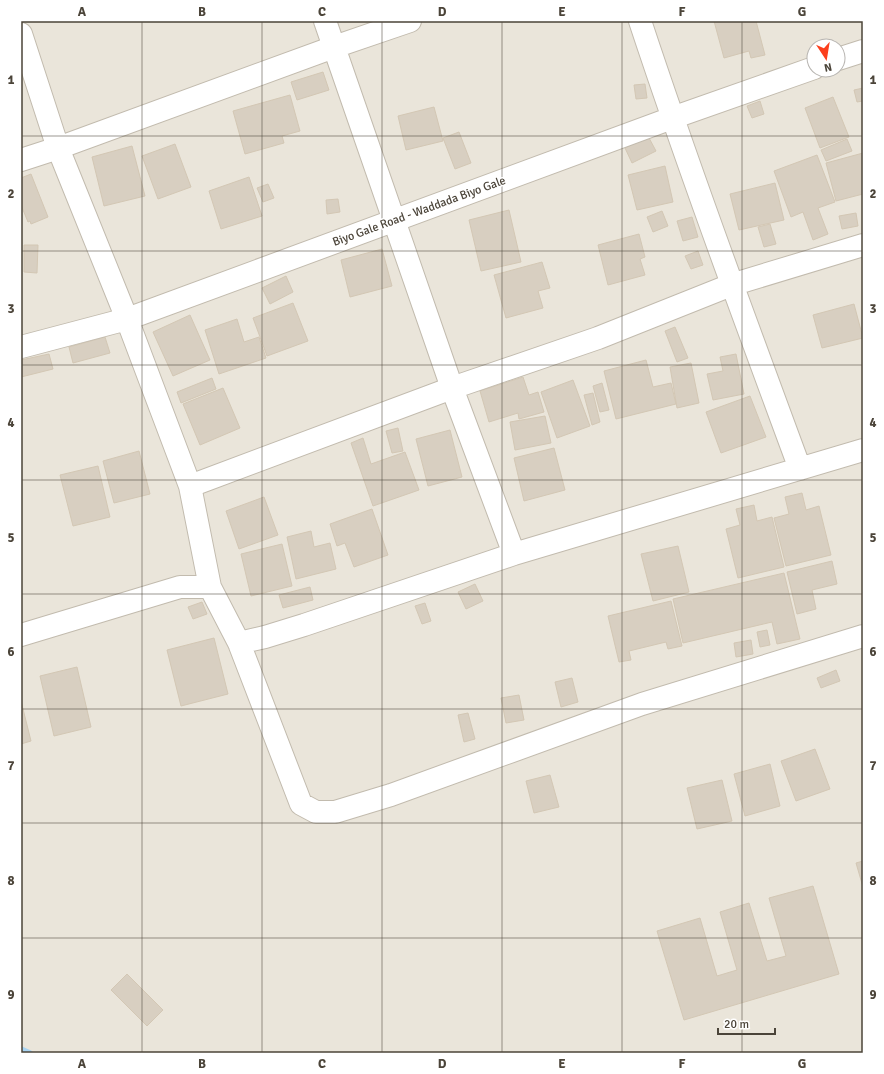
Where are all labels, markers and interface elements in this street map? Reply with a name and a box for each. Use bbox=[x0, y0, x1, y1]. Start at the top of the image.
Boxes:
text: A bbox=[78, 4, 87, 20]
text: B bbox=[198, 4, 206, 20]
text: C bbox=[318, 4, 326, 20]
text: D bbox=[438, 4, 447, 20]
text: E bbox=[558, 4, 566, 20]
text: F bbox=[679, 4, 686, 20]
text: G bbox=[798, 4, 806, 20]
north arrow bbox=[806, 38, 846, 78]
text: N bbox=[823, 60, 833, 74]
text: 1 bbox=[7, 72, 15, 88]
text: 1 bbox=[869, 72, 877, 88]
street label: Biyo Gale Road - Waddada Biyo Gale bbox=[330, 173, 508, 250]
text: 2 bbox=[7, 186, 15, 202]
text: 2 bbox=[869, 186, 877, 202]
text: 3 bbox=[7, 301, 15, 317]
text: 3 bbox=[869, 301, 877, 317]
text: 4 bbox=[7, 415, 15, 431]
text: 4 bbox=[869, 415, 877, 431]
text: 5 bbox=[7, 530, 15, 546]
text: 5 bbox=[869, 530, 877, 546]
text: 6 bbox=[7, 644, 15, 660]
text: 6 bbox=[869, 644, 877, 660]
text: 7 bbox=[7, 758, 15, 774]
text: 7 bbox=[869, 758, 877, 774]
text: 8 bbox=[7, 873, 15, 889]
text: 8 bbox=[869, 873, 877, 889]
text: 9 bbox=[7, 987, 15, 1003]
text: 9 bbox=[869, 987, 877, 1003]
scale bar bbox=[718, 1010, 775, 1036]
text: 20 m bbox=[724, 1017, 749, 1032]
text: A bbox=[78, 1056, 87, 1072]
text: B bbox=[198, 1056, 206, 1072]
text: C bbox=[318, 1056, 326, 1072]
text: D bbox=[438, 1056, 447, 1072]
text: E bbox=[558, 1056, 566, 1072]
text: F bbox=[679, 1056, 686, 1072]
text: G bbox=[798, 1056, 806, 1072]

